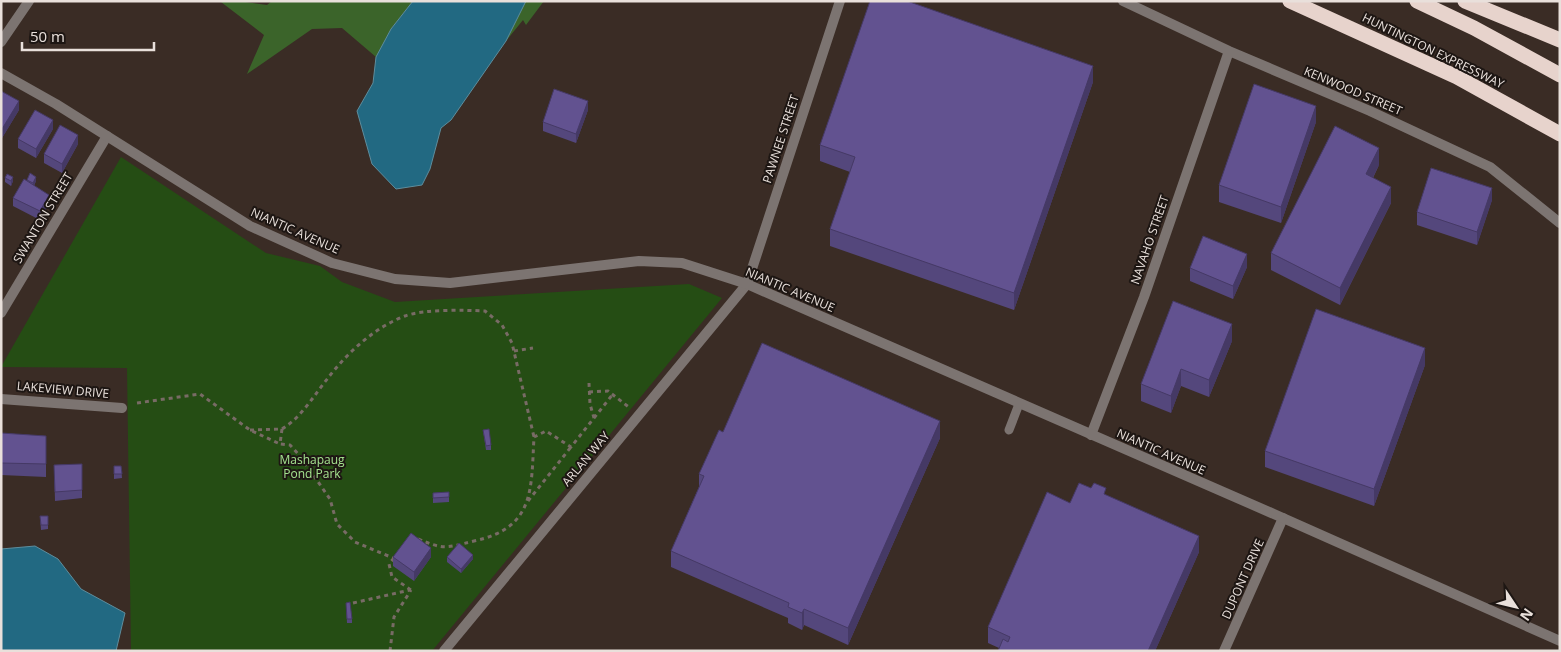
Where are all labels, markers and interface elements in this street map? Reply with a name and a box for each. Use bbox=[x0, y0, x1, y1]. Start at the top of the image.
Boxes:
street label: HUNTINGTON EXPRESSWAY bbox=[1359, 9, 1507, 92]
scale bar bbox=[22, 20, 155, 52]
text: 50 m bbox=[30, 26, 65, 46]
street label: KENWOOD STREET bbox=[1301, 62, 1405, 119]
street label: PAWNEE STREET bbox=[758, 92, 803, 185]
street label: SWANTON STREET bbox=[9, 169, 77, 266]
street label: NAVAHO STREET bbox=[1126, 193, 1173, 287]
street label: NIANTIC AVENUE bbox=[248, 203, 342, 258]
street label: NIANTIC AVENUE bbox=[743, 263, 837, 316]
street label: LAKEVIEW DRIVE bbox=[16, 377, 110, 402]
street label: NIANTIC AVENUE bbox=[1114, 424, 1208, 479]
street label: ARLAN WAY bbox=[558, 428, 614, 490]
park label: Mashapaug Pond Park bbox=[279, 451, 345, 482]
street label: DUPONT DRIVE bbox=[1217, 536, 1268, 622]
north arrow bbox=[1491, 582, 1541, 632]
text: N bbox=[1516, 605, 1538, 625]

